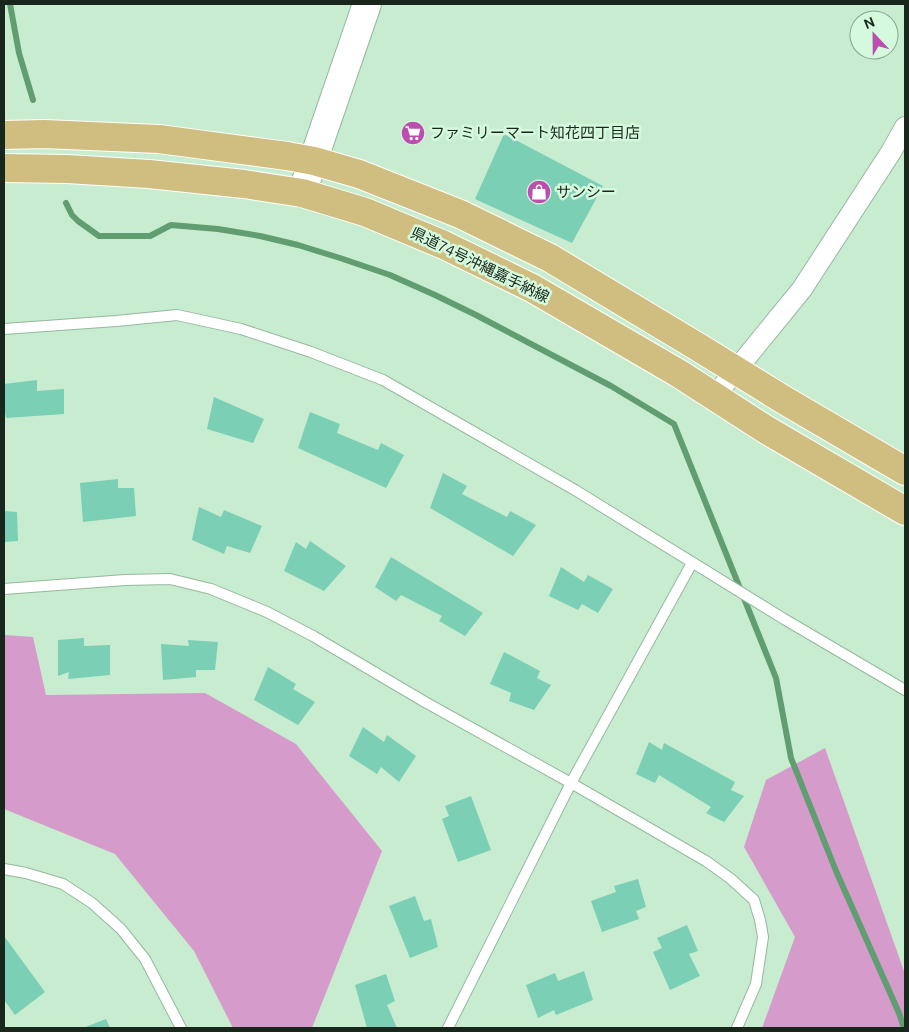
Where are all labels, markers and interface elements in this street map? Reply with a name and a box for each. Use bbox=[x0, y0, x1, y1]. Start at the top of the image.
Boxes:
north arrow bbox=[849, 10, 899, 60]
text: N bbox=[861, 14, 877, 32]
supermarket icon: ファミリーマート知花四丁目店 bbox=[400, 120, 426, 146]
place label: ファミリーマート知花四丁目店 bbox=[430, 124, 640, 141]
shop icon: サンシー bbox=[526, 179, 552, 205]
place label: サンシー bbox=[556, 183, 616, 200]
street label: 県道74号沖縄嘉手納線 bbox=[408, 224, 552, 305]

